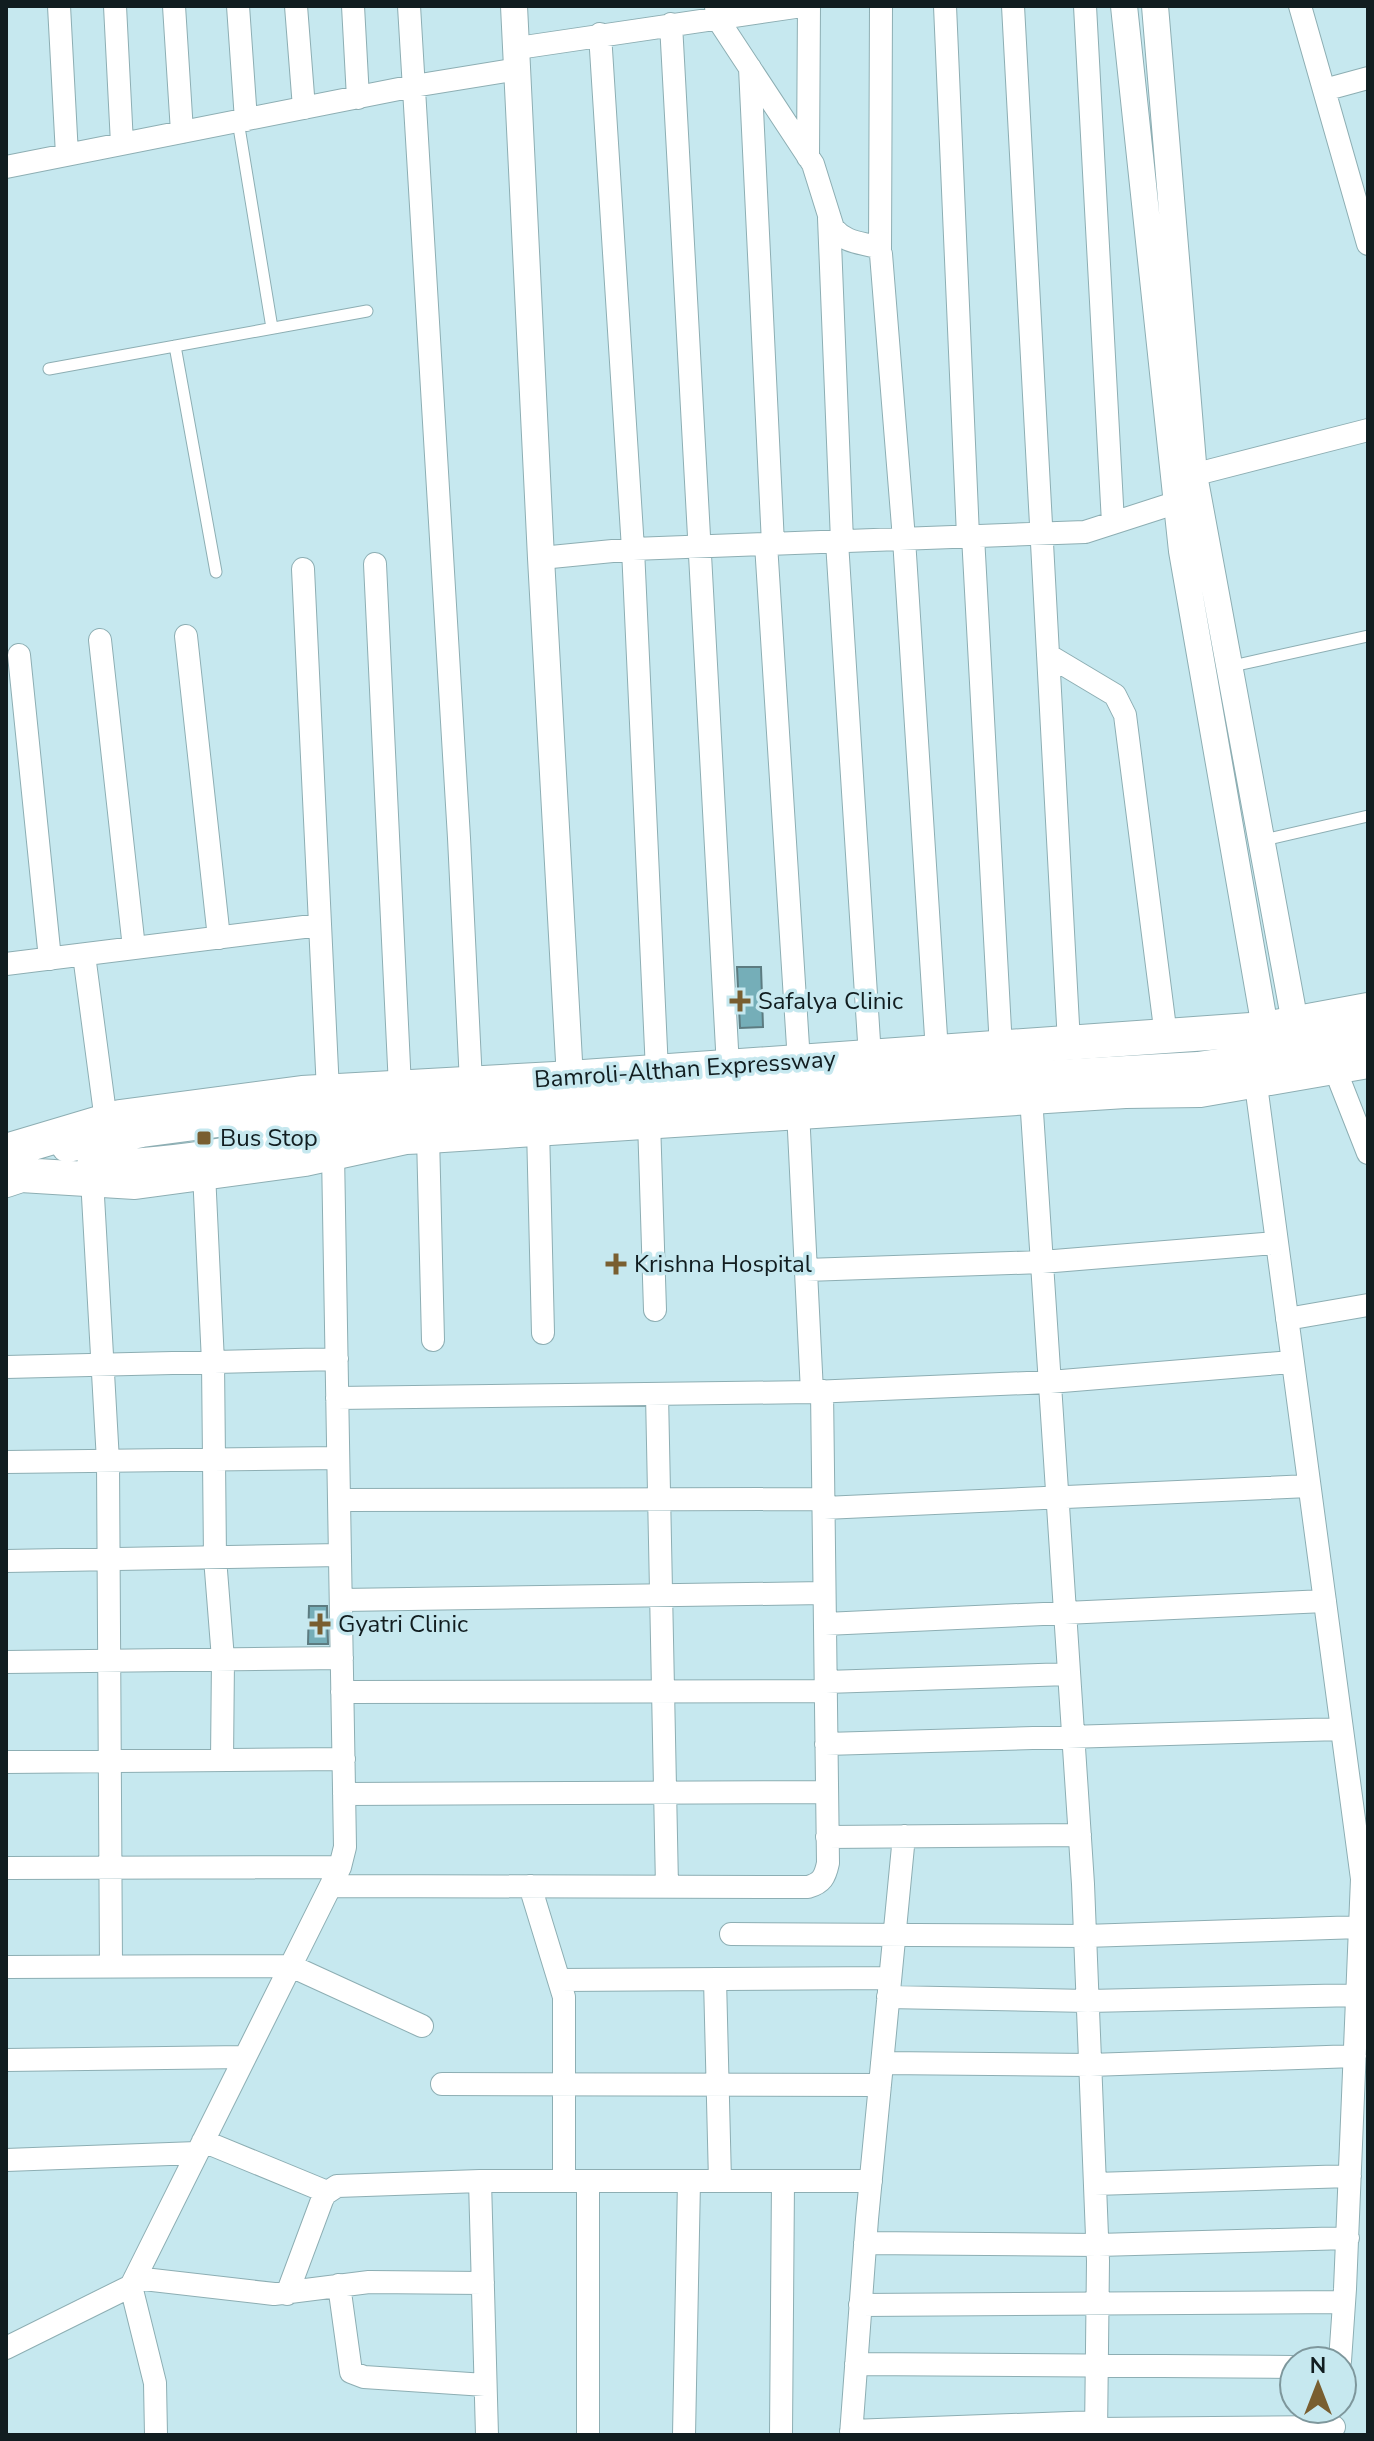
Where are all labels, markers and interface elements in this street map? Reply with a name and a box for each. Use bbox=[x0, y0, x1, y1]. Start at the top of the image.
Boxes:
place label: Safalya Clinic bbox=[758, 985, 903, 1017]
marker: Safalya Clinic bbox=[729, 990, 751, 1012]
street label: Bamroli-Althan Expressway bbox=[533, 1042, 837, 1095]
place label: Bus Stop bbox=[220, 1122, 318, 1154]
marker: Bus Stop bbox=[195, 1129, 213, 1147]
place label: Krishna Hospital bbox=[634, 1248, 812, 1280]
marker: Krishna Hospital bbox=[605, 1253, 627, 1275]
place label: Gyatri Clinic bbox=[338, 1608, 468, 1640]
marker: Gyatri Clinic bbox=[309, 1613, 331, 1635]
north arrow bbox=[1278, 2345, 1358, 2425]
text: N bbox=[1310, 2351, 1326, 2381]

